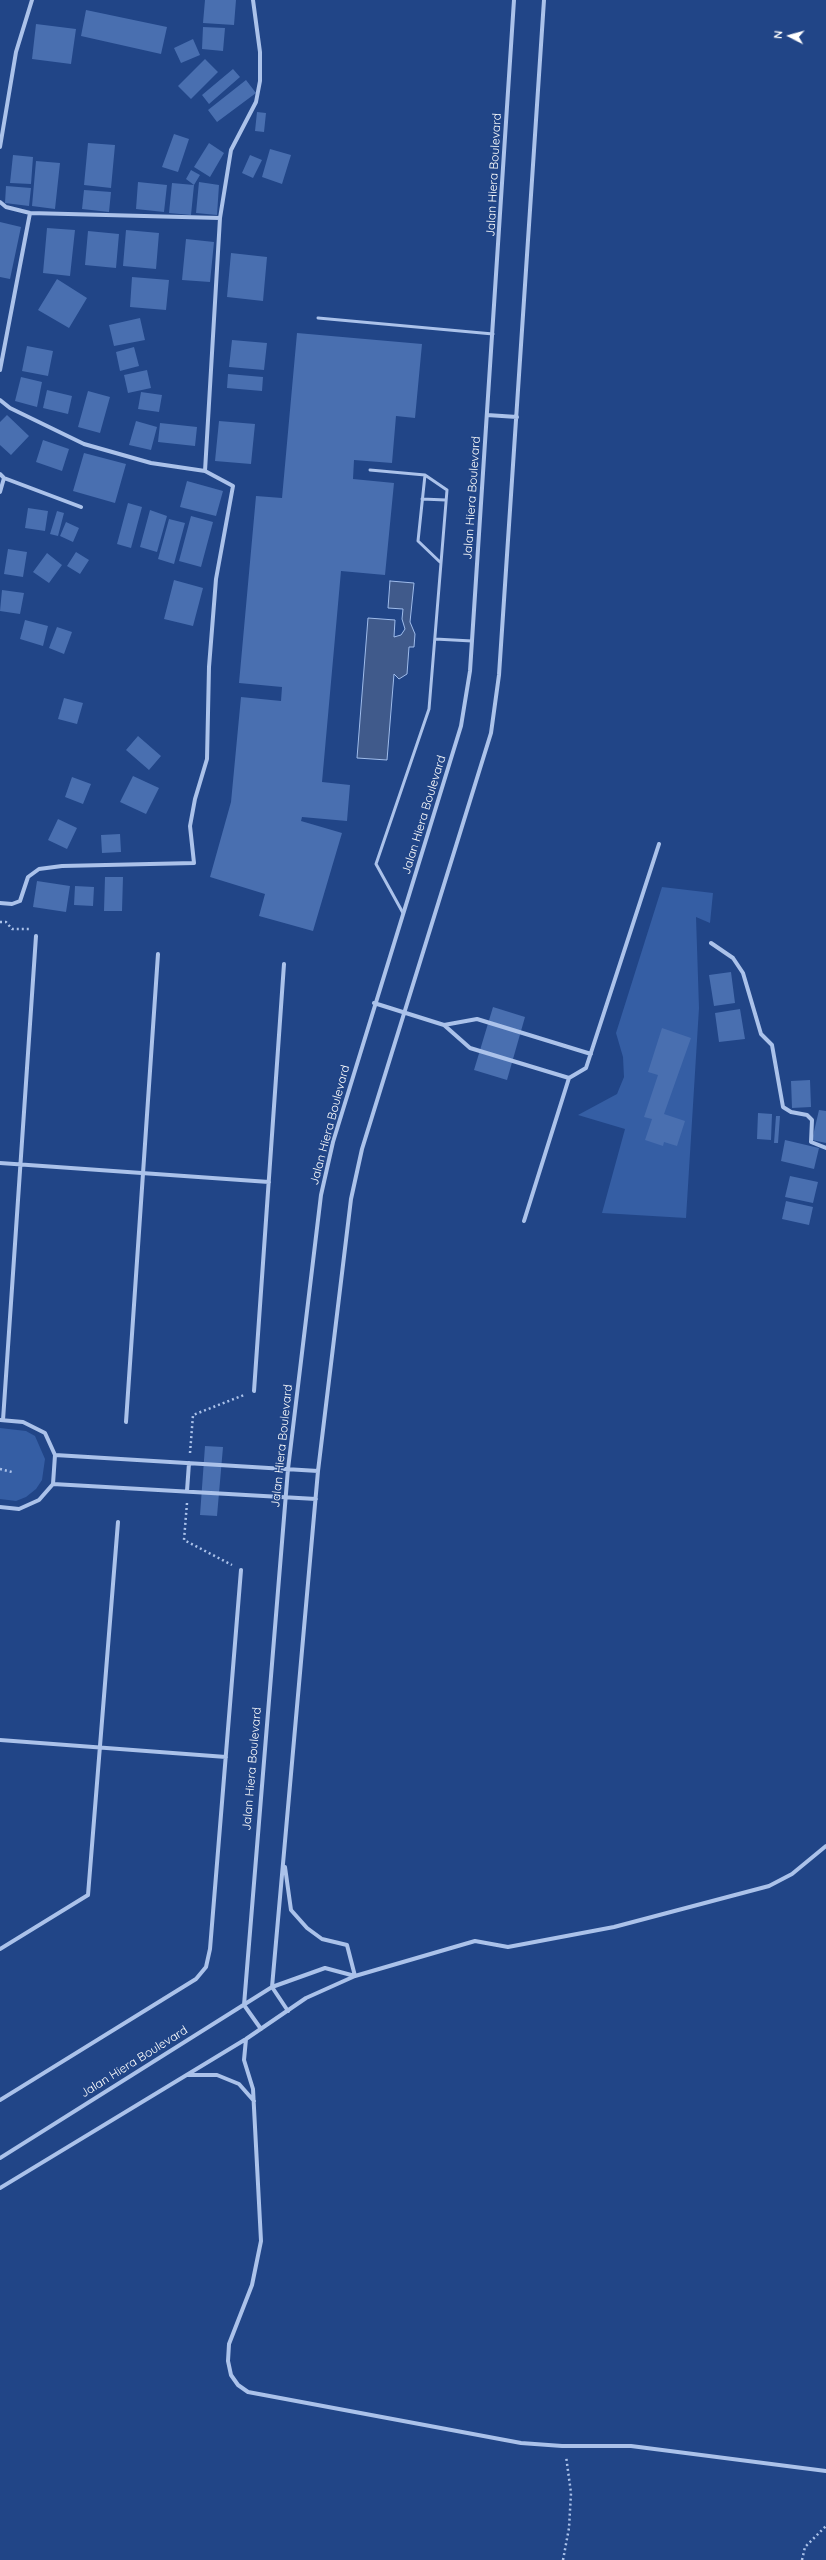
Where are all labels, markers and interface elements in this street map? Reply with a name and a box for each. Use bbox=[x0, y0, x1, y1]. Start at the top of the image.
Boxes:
north arrow bbox=[770, 16, 810, 56]
text: N bbox=[771, 30, 785, 40]
street label: Jalan Hiera Boulevard bbox=[484, 113, 504, 237]
street label: Jalan Hiera Boulevard bbox=[460, 436, 484, 560]
street label: Jalan Hiera Boulevard bbox=[399, 754, 449, 876]
street label: Jalan Hiera Boulevard bbox=[307, 1063, 353, 1187]
street label: Jalan Hiera Boulevard bbox=[268, 1384, 296, 1508]
street label: Jalan Hiera Boulevard bbox=[239, 1707, 265, 1831]
street label: Jalan Hiera Boulevard bbox=[78, 2023, 190, 2101]

